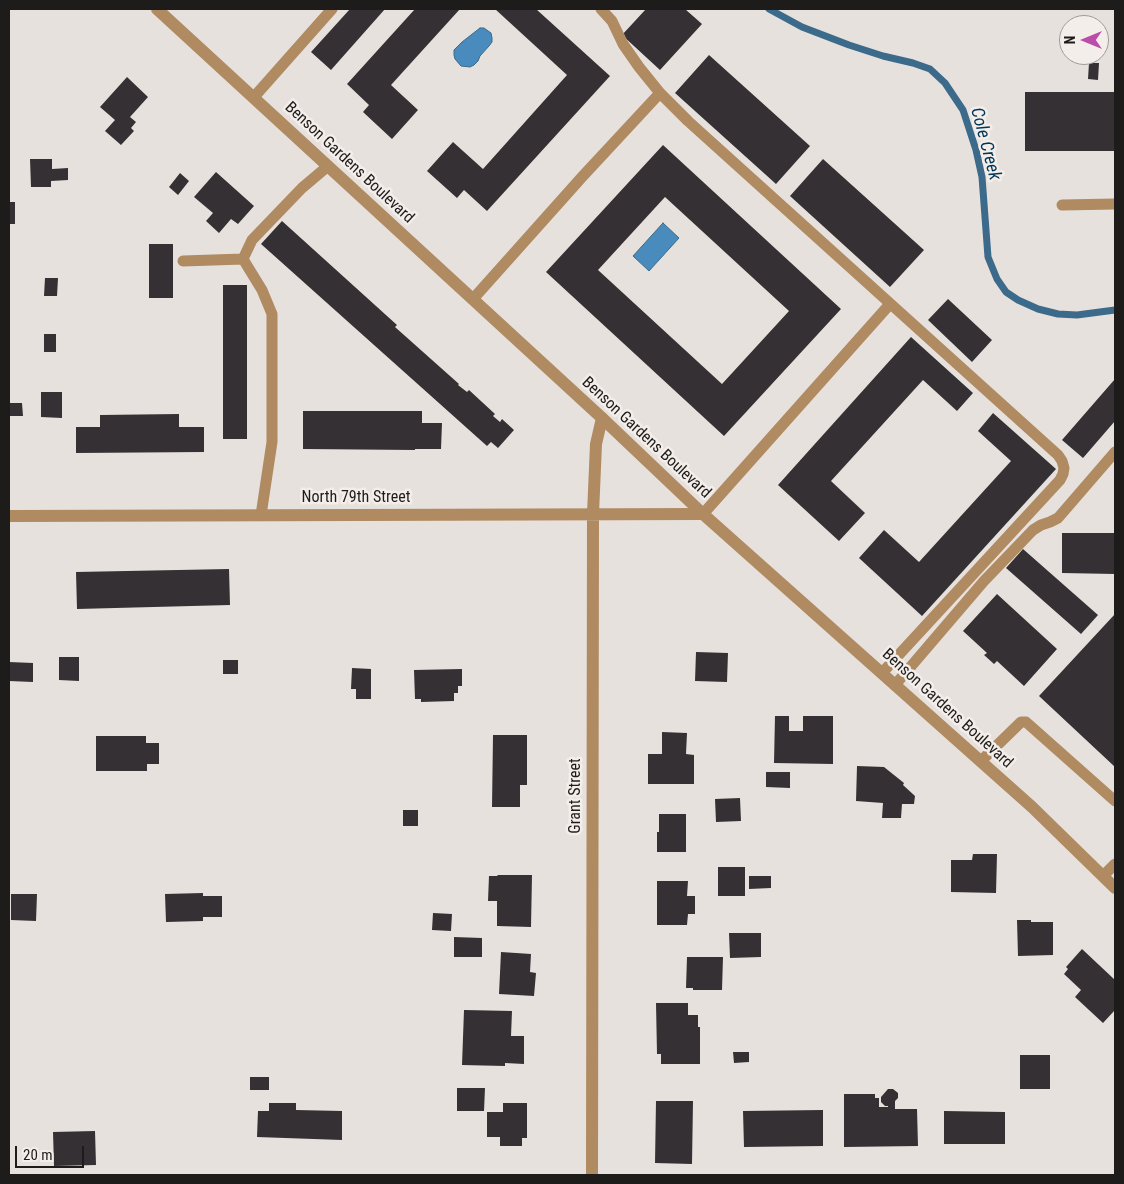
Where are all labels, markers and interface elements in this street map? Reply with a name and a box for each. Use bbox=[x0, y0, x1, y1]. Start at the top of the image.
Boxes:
north arrow bbox=[1059, 15, 1109, 65]
text: N bbox=[1062, 36, 1078, 44]
street label: Benson Gardens Boulevard bbox=[281, 98, 417, 228]
water label: Cole Creek bbox=[965, 105, 1005, 183]
street label: Benson Gardens Boulevard bbox=[578, 373, 714, 503]
street label: North 79th Street bbox=[302, 488, 410, 508]
street label: Benson Gardens Boulevard bbox=[878, 645, 1016, 773]
street label: Grant Street bbox=[566, 758, 586, 834]
scale bar bbox=[18, 1136, 86, 1168]
text: 20 m bbox=[23, 1146, 53, 1164]

